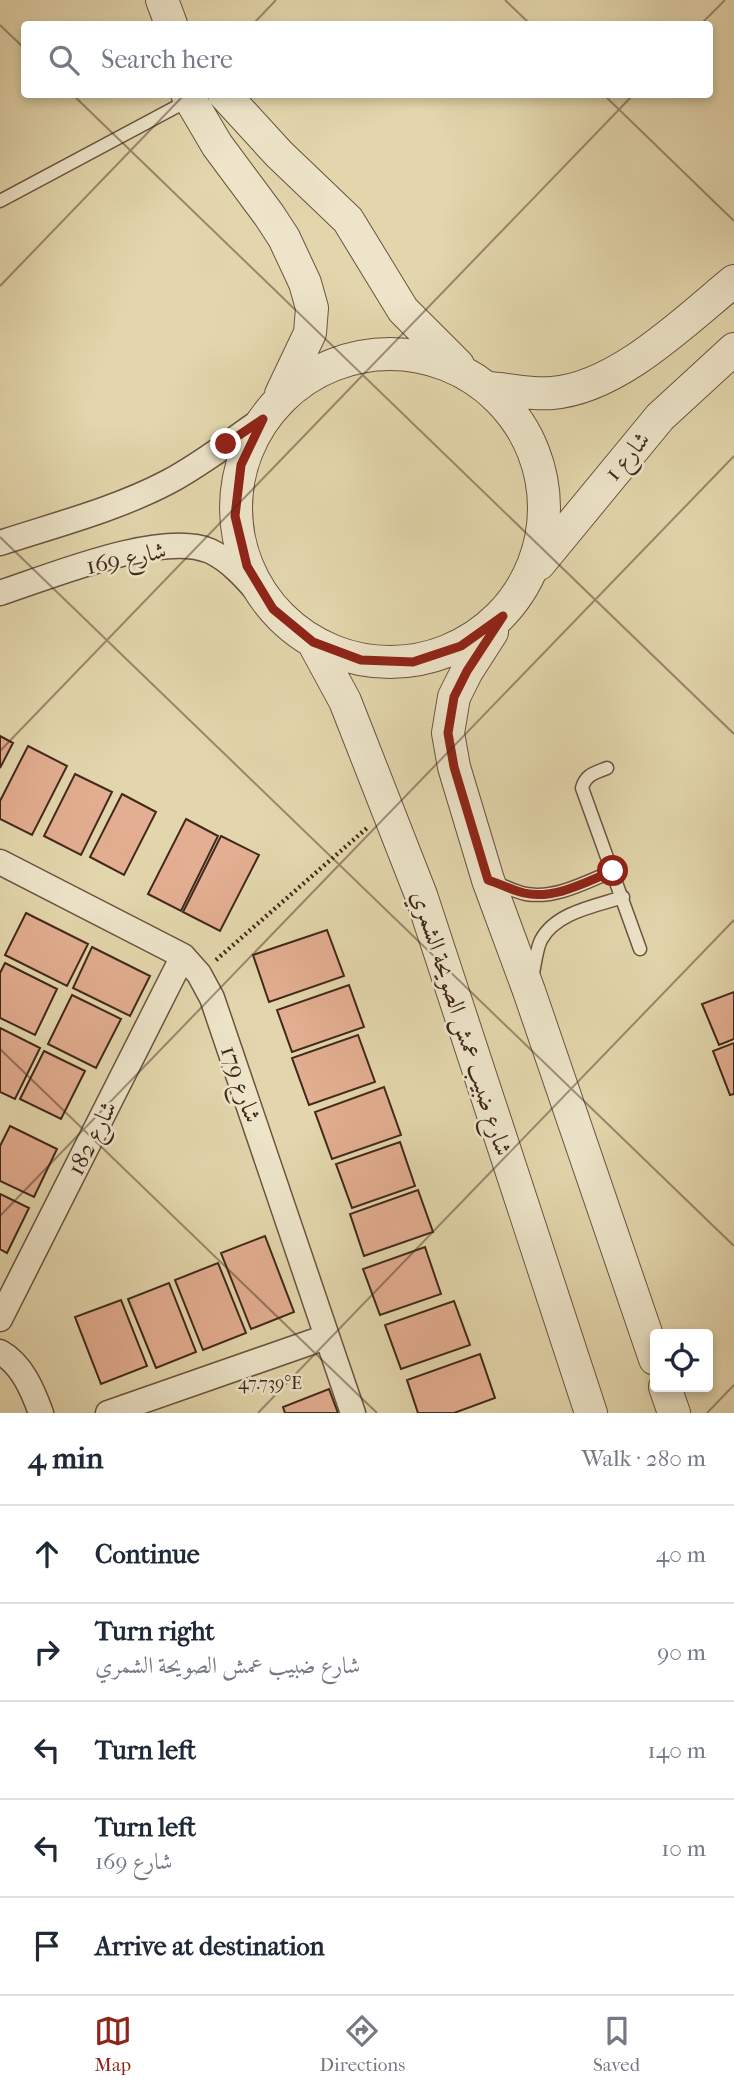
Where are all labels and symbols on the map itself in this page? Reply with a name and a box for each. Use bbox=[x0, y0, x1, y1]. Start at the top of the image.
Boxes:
street label: شارع 1 bbox=[598, 426, 660, 490]
route end bbox=[210, 428, 241, 459]
street label: شارع 169 bbox=[84, 536, 170, 586]
route start bbox=[597, 855, 628, 886]
street label: شارع ضبيب عمش الصويحة الشمري bbox=[400, 887, 518, 1161]
street label: شارع 179 bbox=[209, 1042, 267, 1128]
street label: شارع 182 bbox=[61, 1096, 128, 1183]
text: 47.739°E bbox=[238, 1373, 302, 1394]

